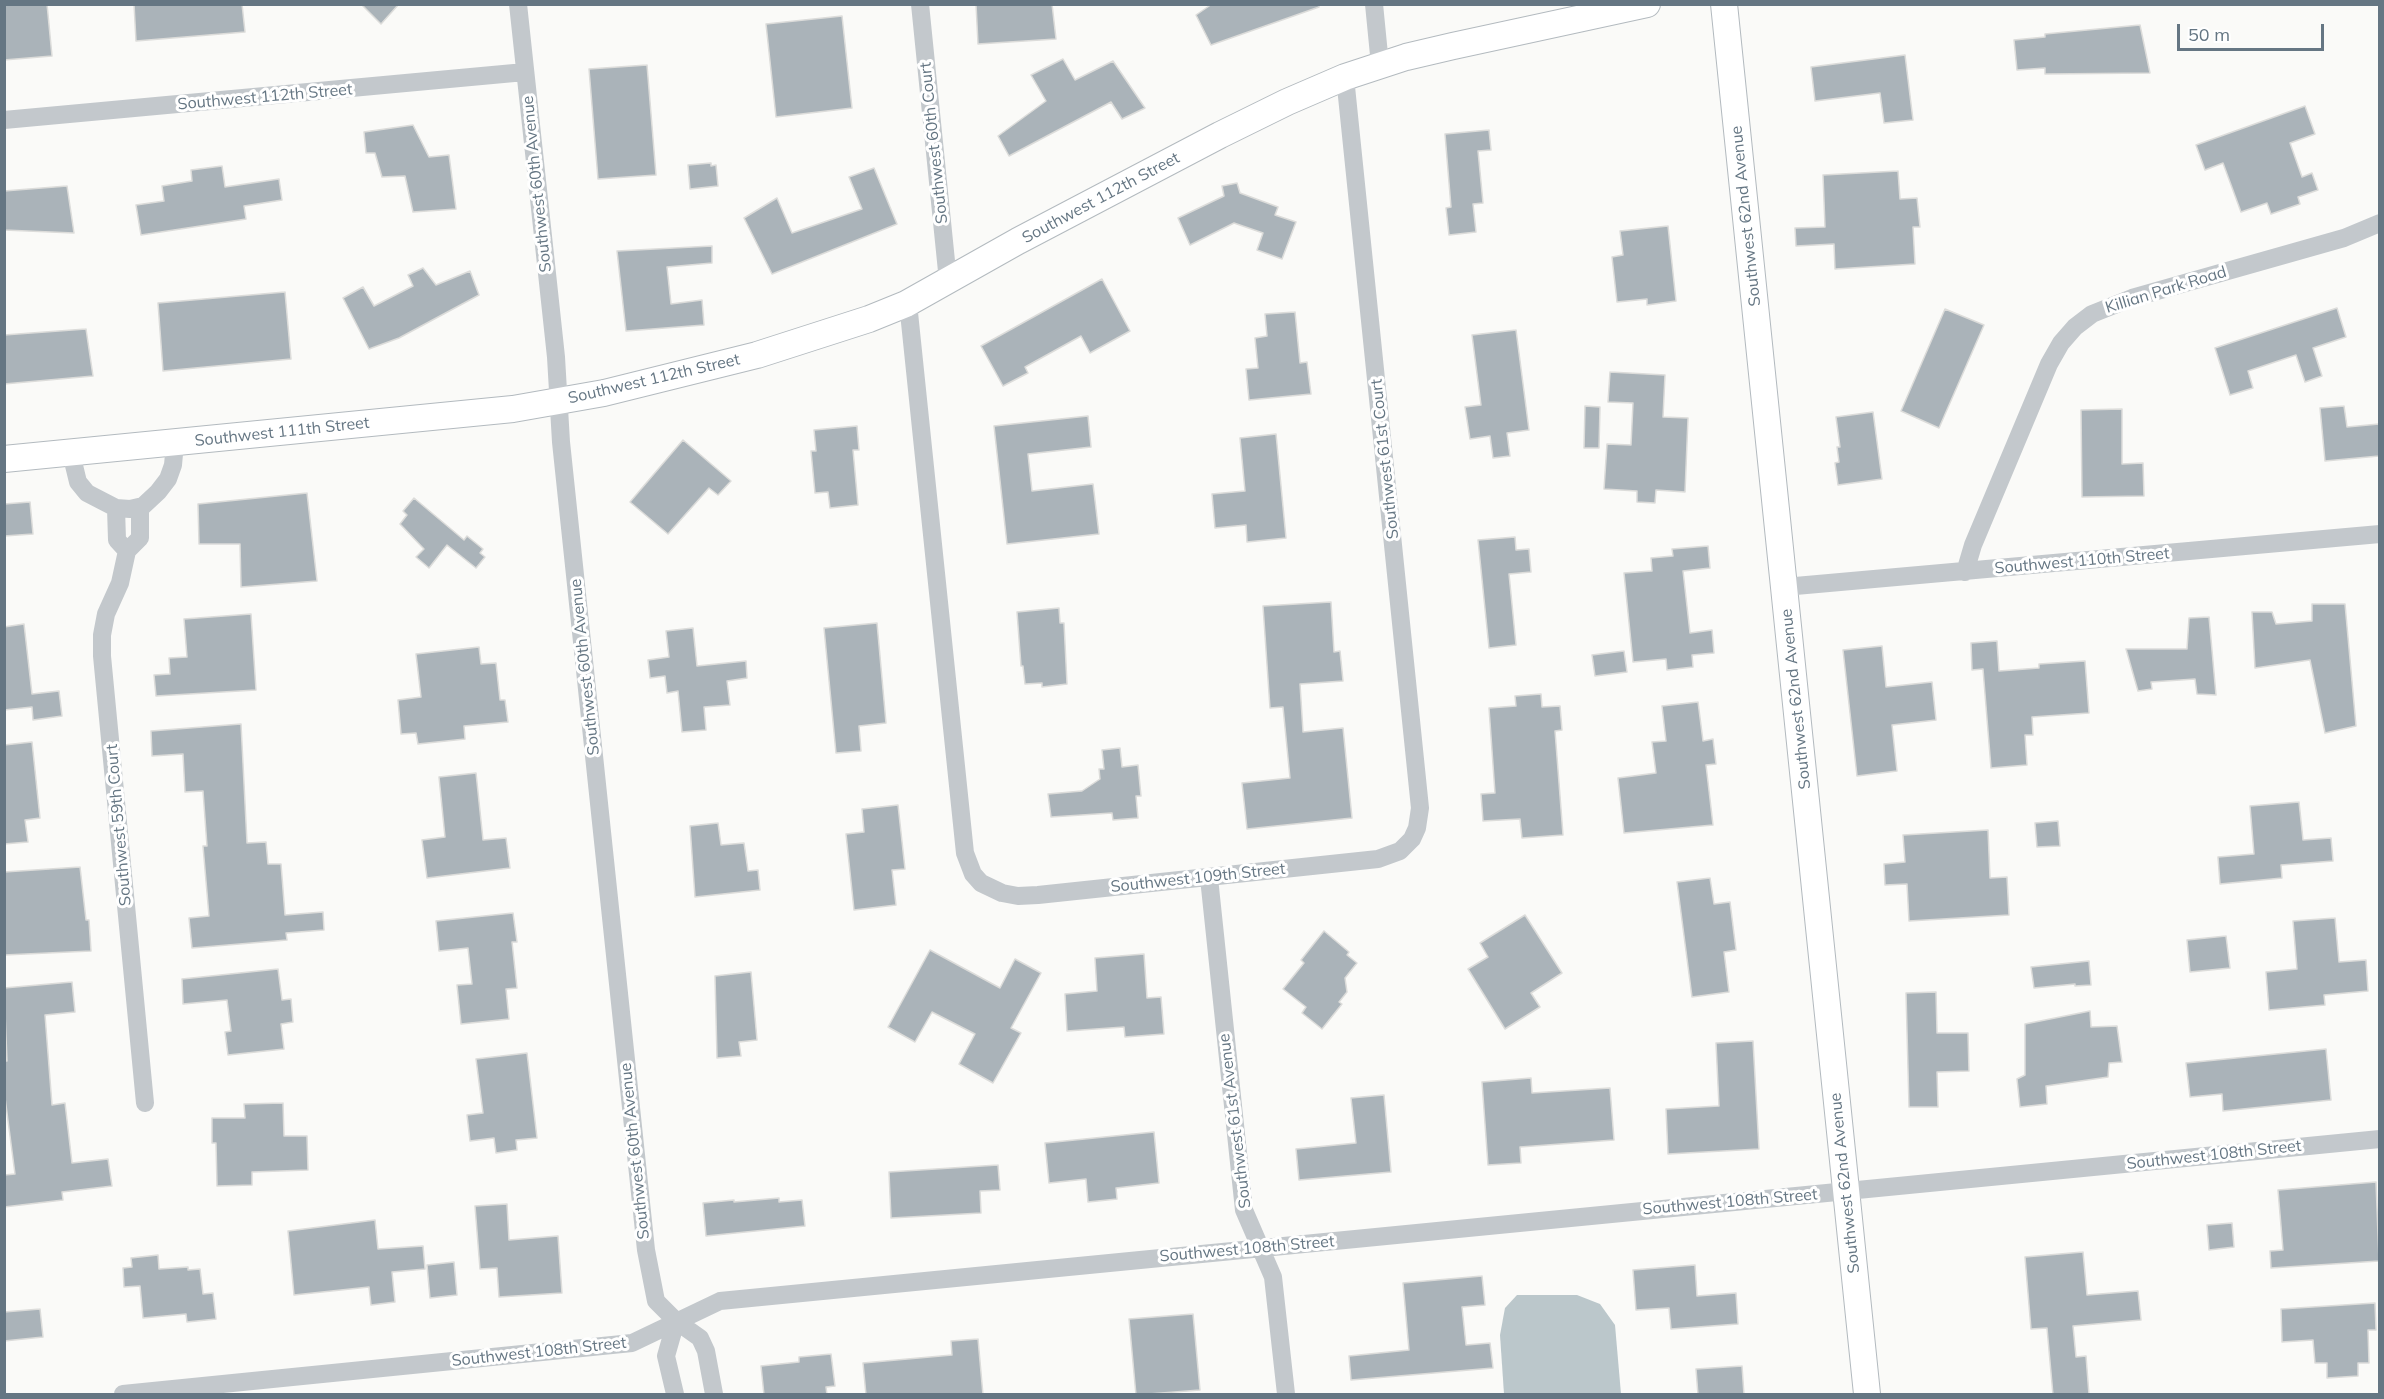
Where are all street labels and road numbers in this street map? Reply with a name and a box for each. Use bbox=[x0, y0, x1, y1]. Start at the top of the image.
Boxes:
street label: Southwest 60th Court bbox=[916, 61, 952, 225]
street label: Southwest 112th Street bbox=[177, 80, 353, 114]
street label: Southwest 60th Avenue bbox=[518, 95, 556, 273]
street label: Southwest 62nd Avenue bbox=[1727, 125, 1765, 307]
street label: Southwest 112th Street bbox=[1019, 148, 1183, 248]
street label: Killian Park Road bbox=[2103, 262, 2229, 318]
street label: Southwest 112th Street bbox=[566, 350, 742, 408]
street label: Southwest 61st Court bbox=[1367, 378, 1403, 540]
street label: Southwest 111th Street bbox=[194, 413, 370, 451]
street label: Southwest 110th Street bbox=[1994, 544, 2170, 578]
street label: Southwest 60th Avenue bbox=[566, 578, 604, 756]
street label: Southwest 62nd Avenue bbox=[1777, 608, 1815, 790]
street label: Southwest 59th Court bbox=[102, 743, 136, 907]
street label: Southwest 109th Street bbox=[1110, 859, 1286, 897]
street label: Southwest 61st Avenue bbox=[1215, 1033, 1255, 1209]
street label: Southwest 60th Avenue bbox=[616, 1062, 654, 1240]
street label: Southwest 62nd Avenue bbox=[1826, 1092, 1864, 1274]
street label: Southwest 108th Street bbox=[2126, 1136, 2302, 1174]
street label: Southwest 108th Street bbox=[1642, 1185, 1818, 1219]
street label: Southwest 108th Street bbox=[1159, 1232, 1335, 1266]
street label: Southwest 108th Street bbox=[451, 1333, 627, 1371]

